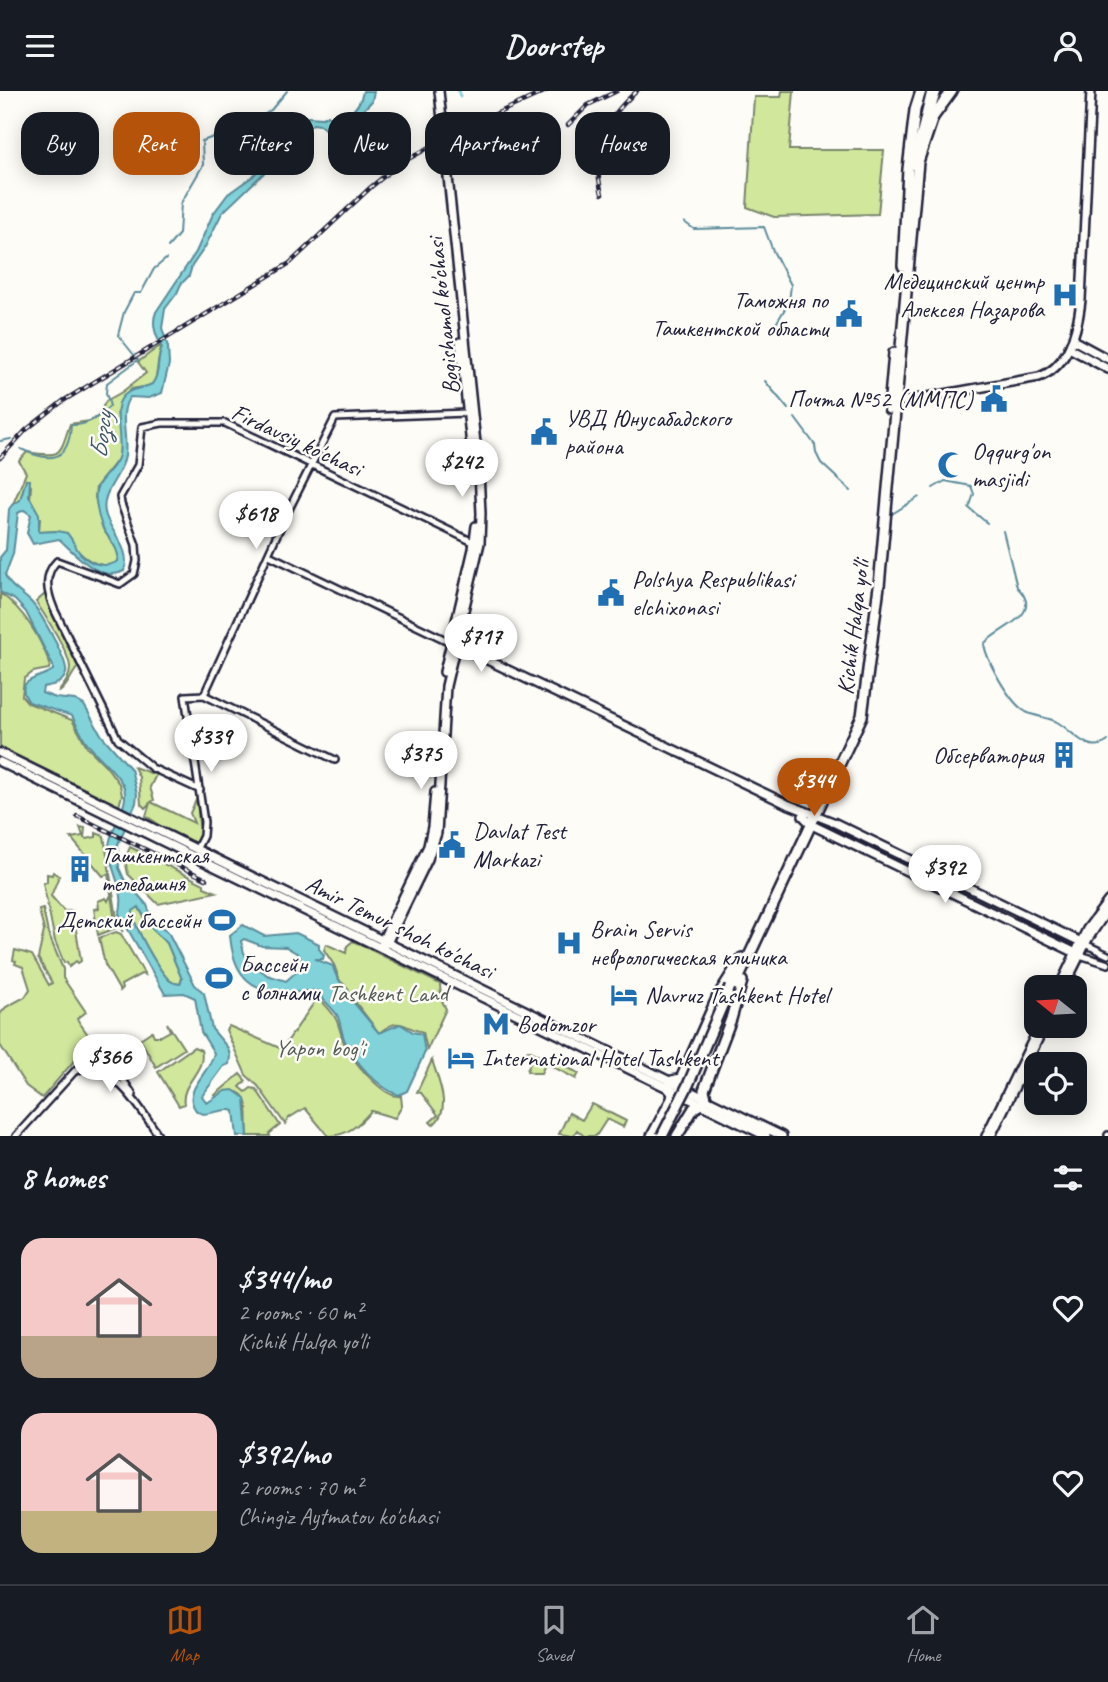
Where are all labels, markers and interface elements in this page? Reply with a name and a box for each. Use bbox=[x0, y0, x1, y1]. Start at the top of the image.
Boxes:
text: Doorstep bbox=[505, 25, 603, 66]
icon: menu bbox=[21, 27, 59, 65]
icon: person bbox=[1049, 27, 1087, 65]
chip: Buy bbox=[21, 112, 99, 175]
chip: Rent bbox=[113, 112, 200, 175]
chip: Filters bbox=[214, 112, 314, 175]
chip: New bbox=[328, 112, 411, 175]
chip: Apartment bbox=[425, 112, 561, 175]
chip: House bbox=[575, 112, 670, 175]
street label: Bogishamol ko'chasi bbox=[420, 233, 466, 396]
place label: Медецинский центр Алексея Назарова bbox=[884, 266, 1046, 325]
hospital icon: Медецинский центр Алексея Назарова bbox=[1050, 280, 1080, 310]
place label: Таможня по Ташкентской области bbox=[652, 285, 830, 343]
public building icon: Таможня по Ташкентской области bbox=[834, 299, 864, 329]
place label: Почта №52 (ММПС) bbox=[788, 384, 974, 414]
public building icon: Почта №52 (ММПС) bbox=[979, 384, 1009, 414]
street label: Firdavsiy ko'chasi bbox=[227, 397, 369, 484]
place label: УВД Юнусабадского района bbox=[565, 403, 733, 461]
water label: Бозсу bbox=[82, 405, 121, 460]
public building icon: УВД Юнусабадского района bbox=[529, 417, 559, 447]
place label: Oqqurg'on masjidi bbox=[972, 436, 1052, 494]
pin: $242 bbox=[421, 439, 503, 499]
text: $242 bbox=[441, 447, 483, 476]
mosque icon: Oqqurg'on masjidi bbox=[936, 450, 966, 480]
pin: $618 bbox=[215, 491, 297, 551]
text: $618 bbox=[235, 499, 277, 528]
street label: Kichik Halqa yo'li bbox=[830, 555, 876, 696]
place label: Polshya Respublikasi elchixonasi bbox=[632, 564, 797, 622]
public building icon: Polshya Respublikasi elchixonasi bbox=[596, 578, 626, 608]
pin: $717 bbox=[440, 615, 522, 674]
text: $717 bbox=[460, 622, 502, 651]
pin: $339 bbox=[170, 715, 252, 774]
text: $339 bbox=[190, 722, 232, 751]
pin: $375 bbox=[380, 731, 462, 791]
text: $375 bbox=[401, 739, 441, 768]
place label: Обсерватория bbox=[933, 740, 1045, 770]
building icon: Обсерватория bbox=[1049, 740, 1079, 770]
pin: $344 bbox=[773, 759, 855, 818]
text: $344 bbox=[793, 766, 835, 795]
place label: Davlat Test Markazi bbox=[473, 816, 568, 874]
public building icon: Davlat Test Markazi bbox=[437, 830, 467, 860]
place label: Ташкентская телебашня bbox=[101, 840, 210, 898]
pin: $392 bbox=[904, 845, 986, 905]
text: $392 bbox=[924, 853, 966, 882]
building icon: Ташкентская телебашня bbox=[65, 854, 95, 884]
street label: Amir Temur shoh ko'chasi bbox=[301, 868, 501, 987]
place label: Детский бассейн bbox=[57, 905, 203, 935]
sports icon: Детский бассейн bbox=[207, 905, 237, 935]
place label: Brain Servis неврологическая клиника bbox=[590, 914, 788, 972]
hospital icon: Brain Servis неврологическая клиника bbox=[554, 928, 584, 958]
place label: Бассейн с волнами bbox=[240, 949, 321, 1007]
sports icon: Бассейн с волнами bbox=[204, 963, 234, 993]
north arrow bbox=[1024, 975, 1087, 1038]
map controls bbox=[1024, 975, 1087, 1115]
park label: Tashkent Land bbox=[328, 978, 451, 1008]
hotel icon: Navruz Tashkent Hotel bbox=[609, 980, 639, 1010]
place label: Navruz Tashkent Hotel bbox=[645, 980, 833, 1010]
metro station icon: Bodomzor bbox=[481, 1009, 511, 1039]
place label: Bodomzor bbox=[517, 1009, 598, 1039]
park label: Yapon bog'i bbox=[275, 1033, 367, 1063]
pin: $366 bbox=[69, 1035, 151, 1094]
text: $366 bbox=[89, 1042, 131, 1071]
hotel icon: International Hotel Tashkent bbox=[446, 1043, 476, 1073]
place label: International Hotel Tashkent bbox=[482, 1043, 720, 1073]
button: locate bbox=[1024, 1052, 1087, 1115]
text: 8 homes bbox=[21, 1159, 106, 1197]
icon: filters bbox=[1049, 1159, 1087, 1197]
text: $344/mo bbox=[238, 1260, 330, 1298]
icon: home bbox=[77, 1266, 161, 1350]
icon: heart bbox=[1049, 1289, 1087, 1327]
text: 2 rooms · 60 m² bbox=[238, 1298, 362, 1327]
text: Kichik Halqa yo'li bbox=[238, 1327, 368, 1356]
text: $392/mo bbox=[238, 1435, 330, 1473]
icon: home bbox=[77, 1441, 161, 1525]
icon: heart bbox=[1049, 1464, 1087, 1502]
text: 2 rooms · 70 m² bbox=[238, 1473, 362, 1502]
text: Chingiz Aytmatov ko'chasi bbox=[238, 1502, 438, 1531]
tab: Map bbox=[166, 1601, 204, 1667]
tab: Saved bbox=[535, 1601, 573, 1667]
tab: Home bbox=[904, 1601, 942, 1667]

